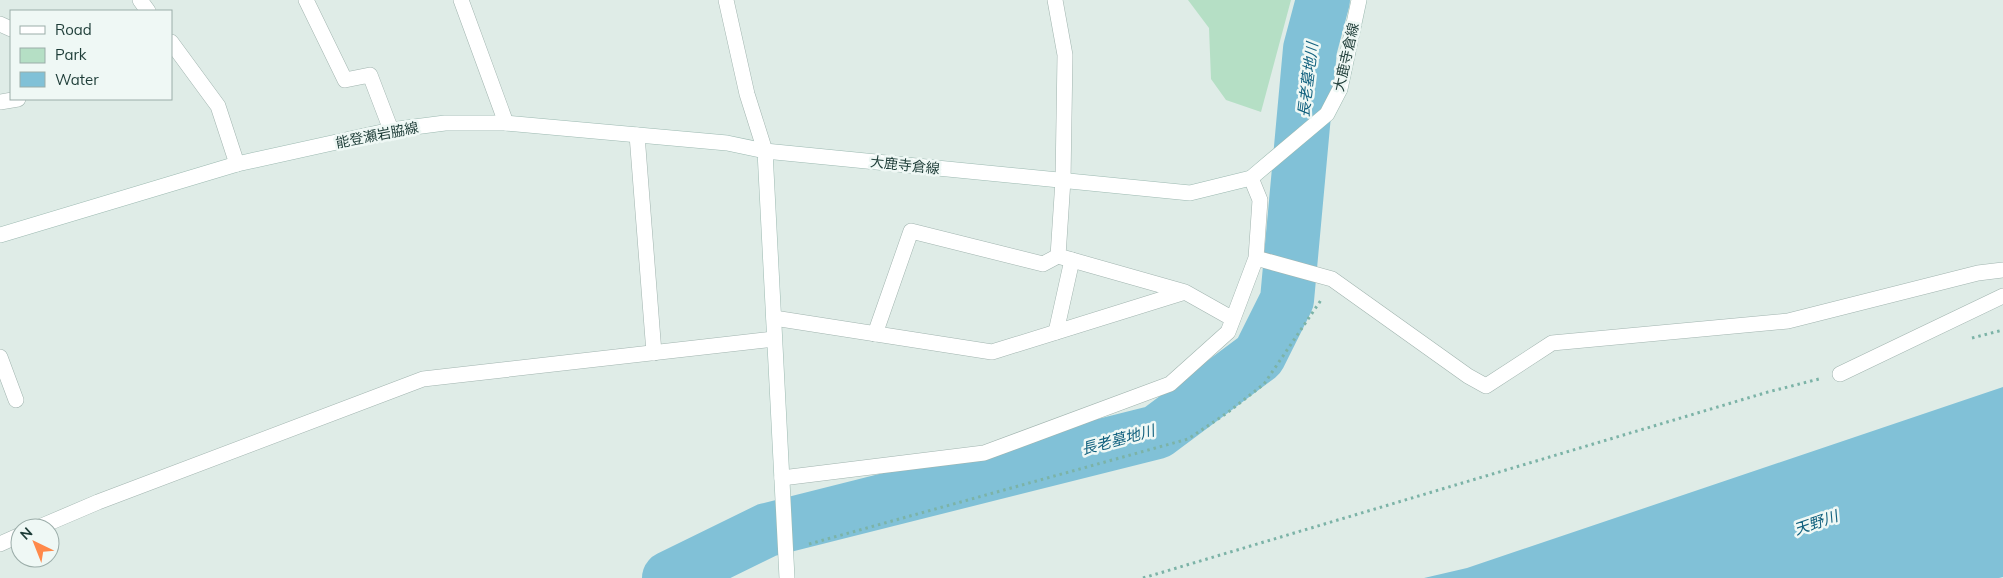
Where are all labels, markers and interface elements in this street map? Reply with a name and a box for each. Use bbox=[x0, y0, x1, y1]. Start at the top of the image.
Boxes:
legend bbox=[10, 10, 172, 100]
text: Road bbox=[55, 20, 92, 39]
street label: 大鹿寺倉線 bbox=[1329, 21, 1363, 93]
water label: 長老墓地川 bbox=[1294, 40, 1322, 118]
text: Park bbox=[55, 45, 87, 64]
text: Water bbox=[55, 70, 99, 89]
street label: 能登瀬岩脇線 bbox=[334, 118, 420, 152]
street label: 大鹿寺倉線 bbox=[869, 152, 941, 178]
water label: 長老墓地川 bbox=[1079, 420, 1158, 458]
water label: 天野川 bbox=[1791, 506, 1842, 539]
north arrow bbox=[10, 518, 60, 568]
text: N bbox=[16, 523, 36, 544]

